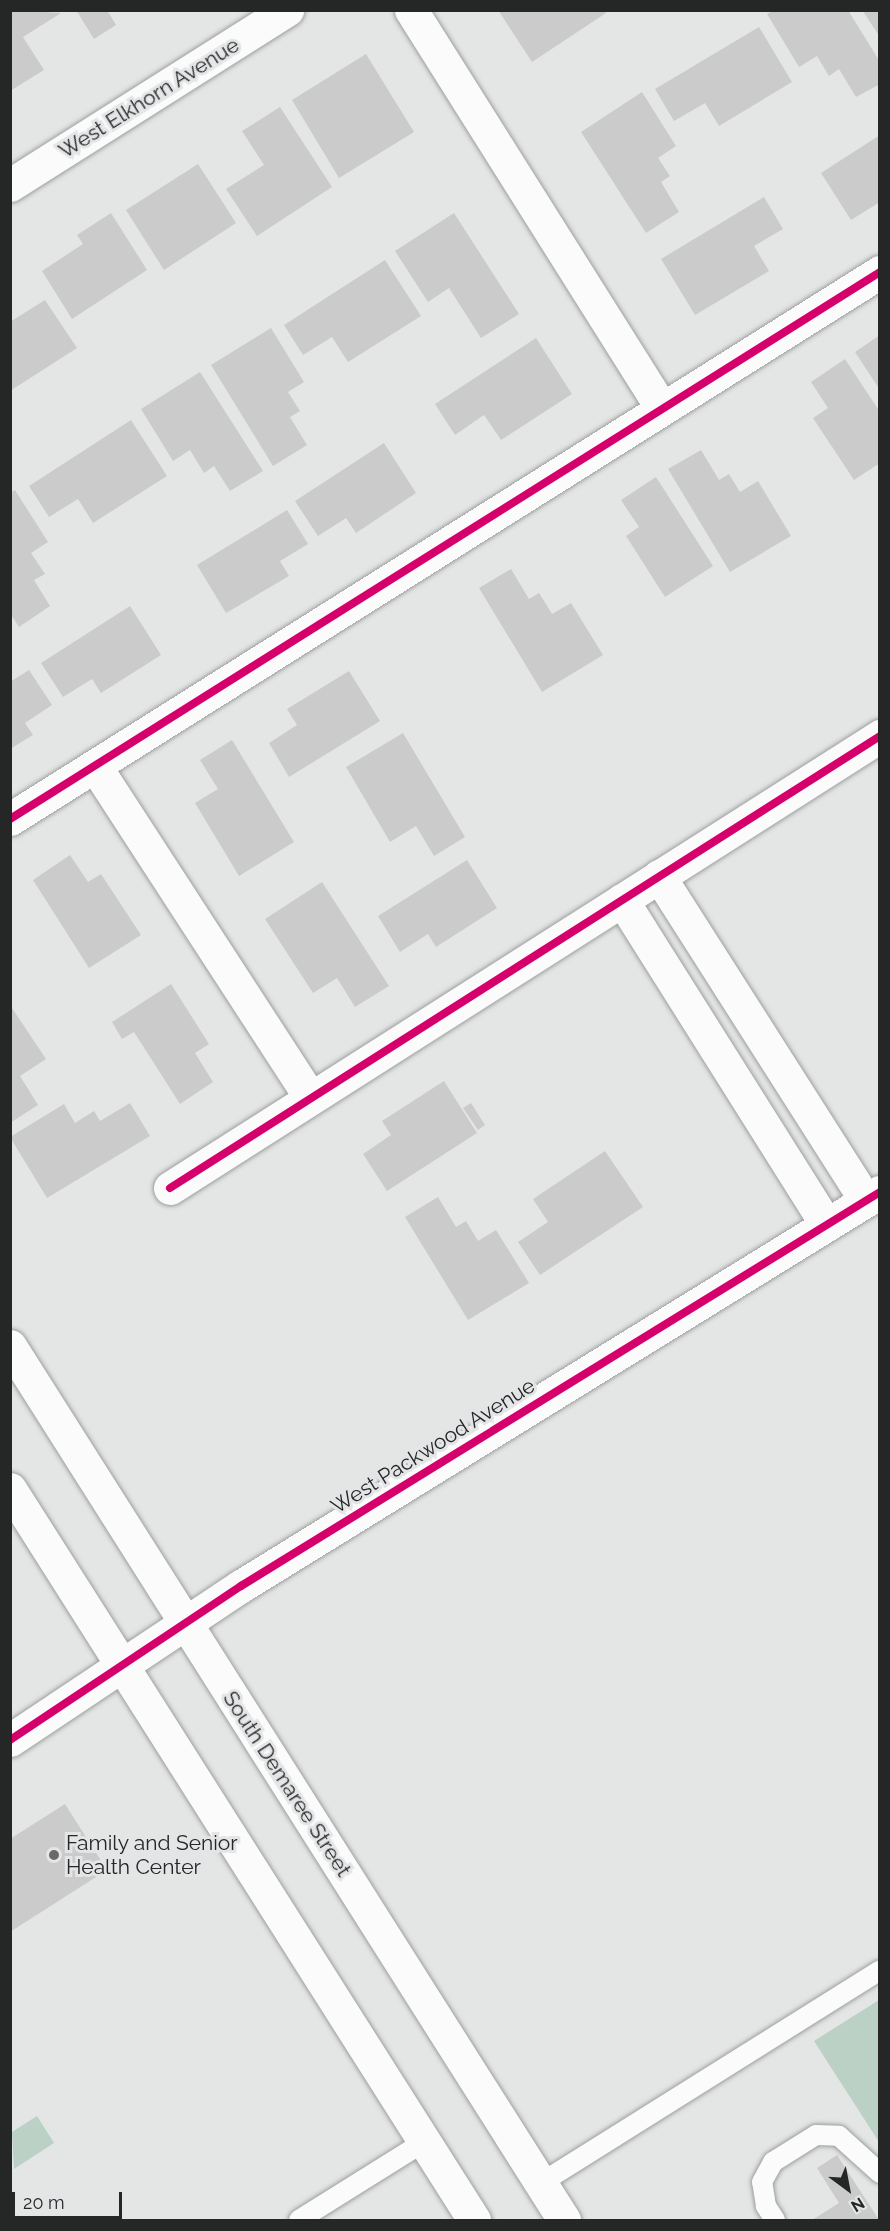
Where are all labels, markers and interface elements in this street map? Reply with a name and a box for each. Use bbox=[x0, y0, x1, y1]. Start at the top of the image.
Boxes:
street label: West Elkhorn Avenue bbox=[54, 32, 244, 164]
street label: West Packwood Avenue bbox=[326, 1373, 540, 1519]
street label: South Demaree Street bbox=[218, 1687, 356, 1881]
place label: Family and Senior Health Center bbox=[66, 1830, 238, 1880]
marker: Family and Senior Health Center bbox=[47, 1848, 61, 1862]
north arrow bbox=[818, 2159, 878, 2219]
scale bar bbox=[15, 2180, 124, 2218]
text: 20 m bbox=[23, 2192, 65, 2213]
text: N bbox=[848, 2193, 868, 2216]

